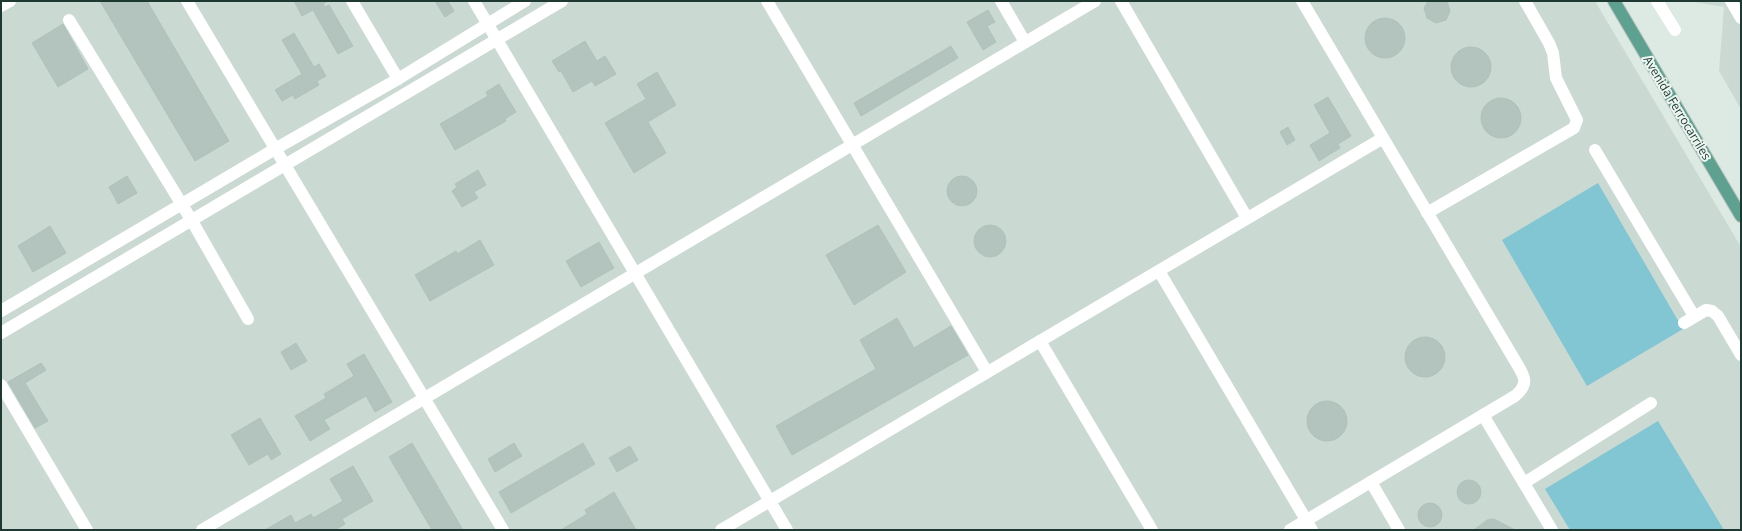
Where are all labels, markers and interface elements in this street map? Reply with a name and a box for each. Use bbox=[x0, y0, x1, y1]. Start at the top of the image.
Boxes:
street label: Avenida Ferrocarriles bbox=[1640, 53, 1715, 163]

